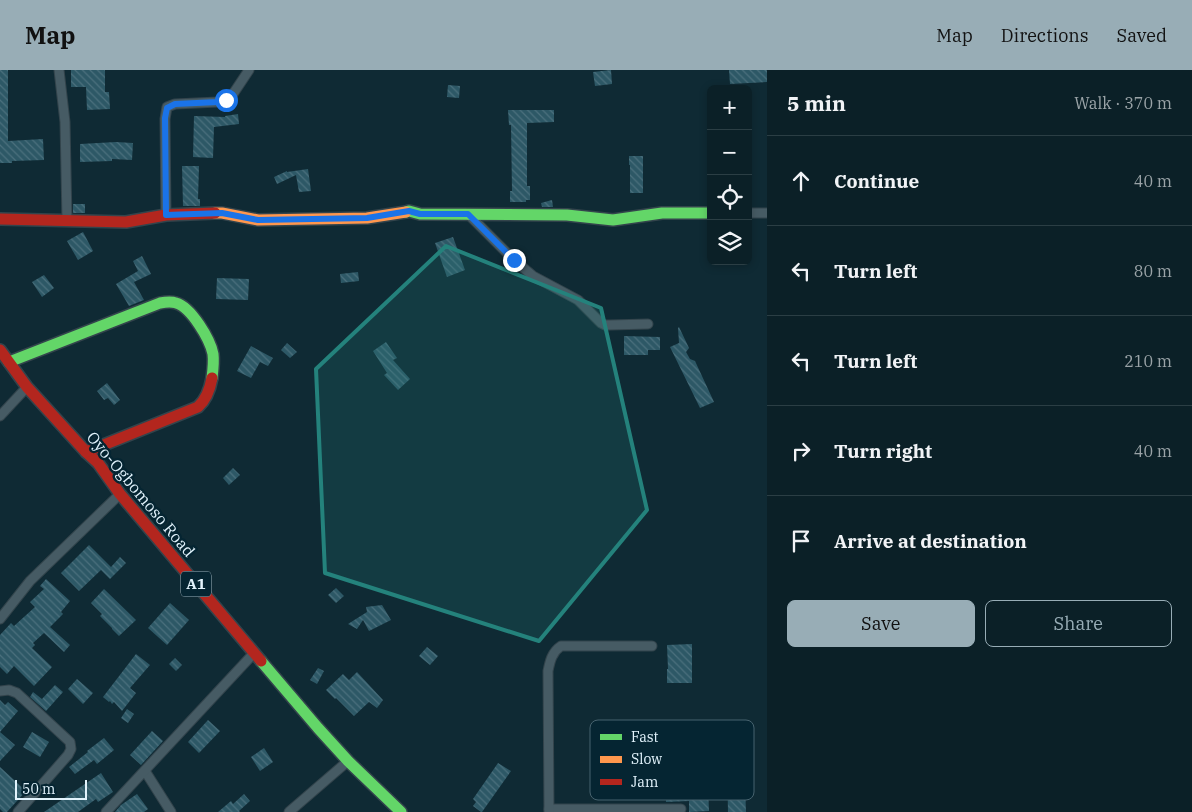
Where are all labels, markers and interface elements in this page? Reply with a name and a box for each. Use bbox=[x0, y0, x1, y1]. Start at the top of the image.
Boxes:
text: Map bbox=[25, 19, 75, 51]
text: Map bbox=[936, 24, 973, 47]
text: Directions bbox=[1001, 24, 1089, 47]
text: Saved bbox=[1117, 24, 1167, 47]
map controls bbox=[707, 85, 752, 265]
button: + bbox=[707, 85, 752, 130]
route start bbox=[215, 89, 238, 112]
text: 5 min bbox=[787, 89, 846, 117]
text: Walk · 370 m bbox=[1074, 93, 1172, 113]
button: − bbox=[707, 130, 752, 175]
icon: ahead bbox=[787, 167, 815, 195]
text: Continue bbox=[834, 169, 919, 193]
text: 40 m bbox=[1134, 171, 1172, 191]
button: locate bbox=[707, 175, 752, 220]
button: layers bbox=[707, 220, 752, 265]
route end bbox=[503, 249, 526, 272]
icon: left bbox=[787, 257, 815, 285]
text: Turn left bbox=[834, 259, 917, 283]
text: 80 m bbox=[1134, 261, 1172, 281]
icon: left bbox=[787, 347, 815, 375]
text: Turn left bbox=[834, 349, 917, 373]
text: 210 m bbox=[1124, 351, 1172, 371]
street label: Oyo-Ogbomoso Road bbox=[83, 427, 200, 561]
icon: right bbox=[787, 437, 815, 465]
text: Turn right bbox=[834, 439, 932, 463]
text: 40 m bbox=[1134, 441, 1172, 461]
icon: arrive bbox=[787, 527, 815, 555]
text: Arrive at destination bbox=[834, 529, 1027, 553]
road number: A1 bbox=[181, 572, 211, 596]
button: Save bbox=[787, 600, 975, 647]
button: Share bbox=[985, 600, 1172, 647]
legend bbox=[590, 720, 754, 800]
text: Fast bbox=[631, 728, 659, 746]
text: Slow bbox=[631, 750, 662, 768]
text: Jam bbox=[631, 773, 658, 791]
scale bar bbox=[15, 777, 88, 800]
text: 50 m bbox=[22, 780, 55, 798]

